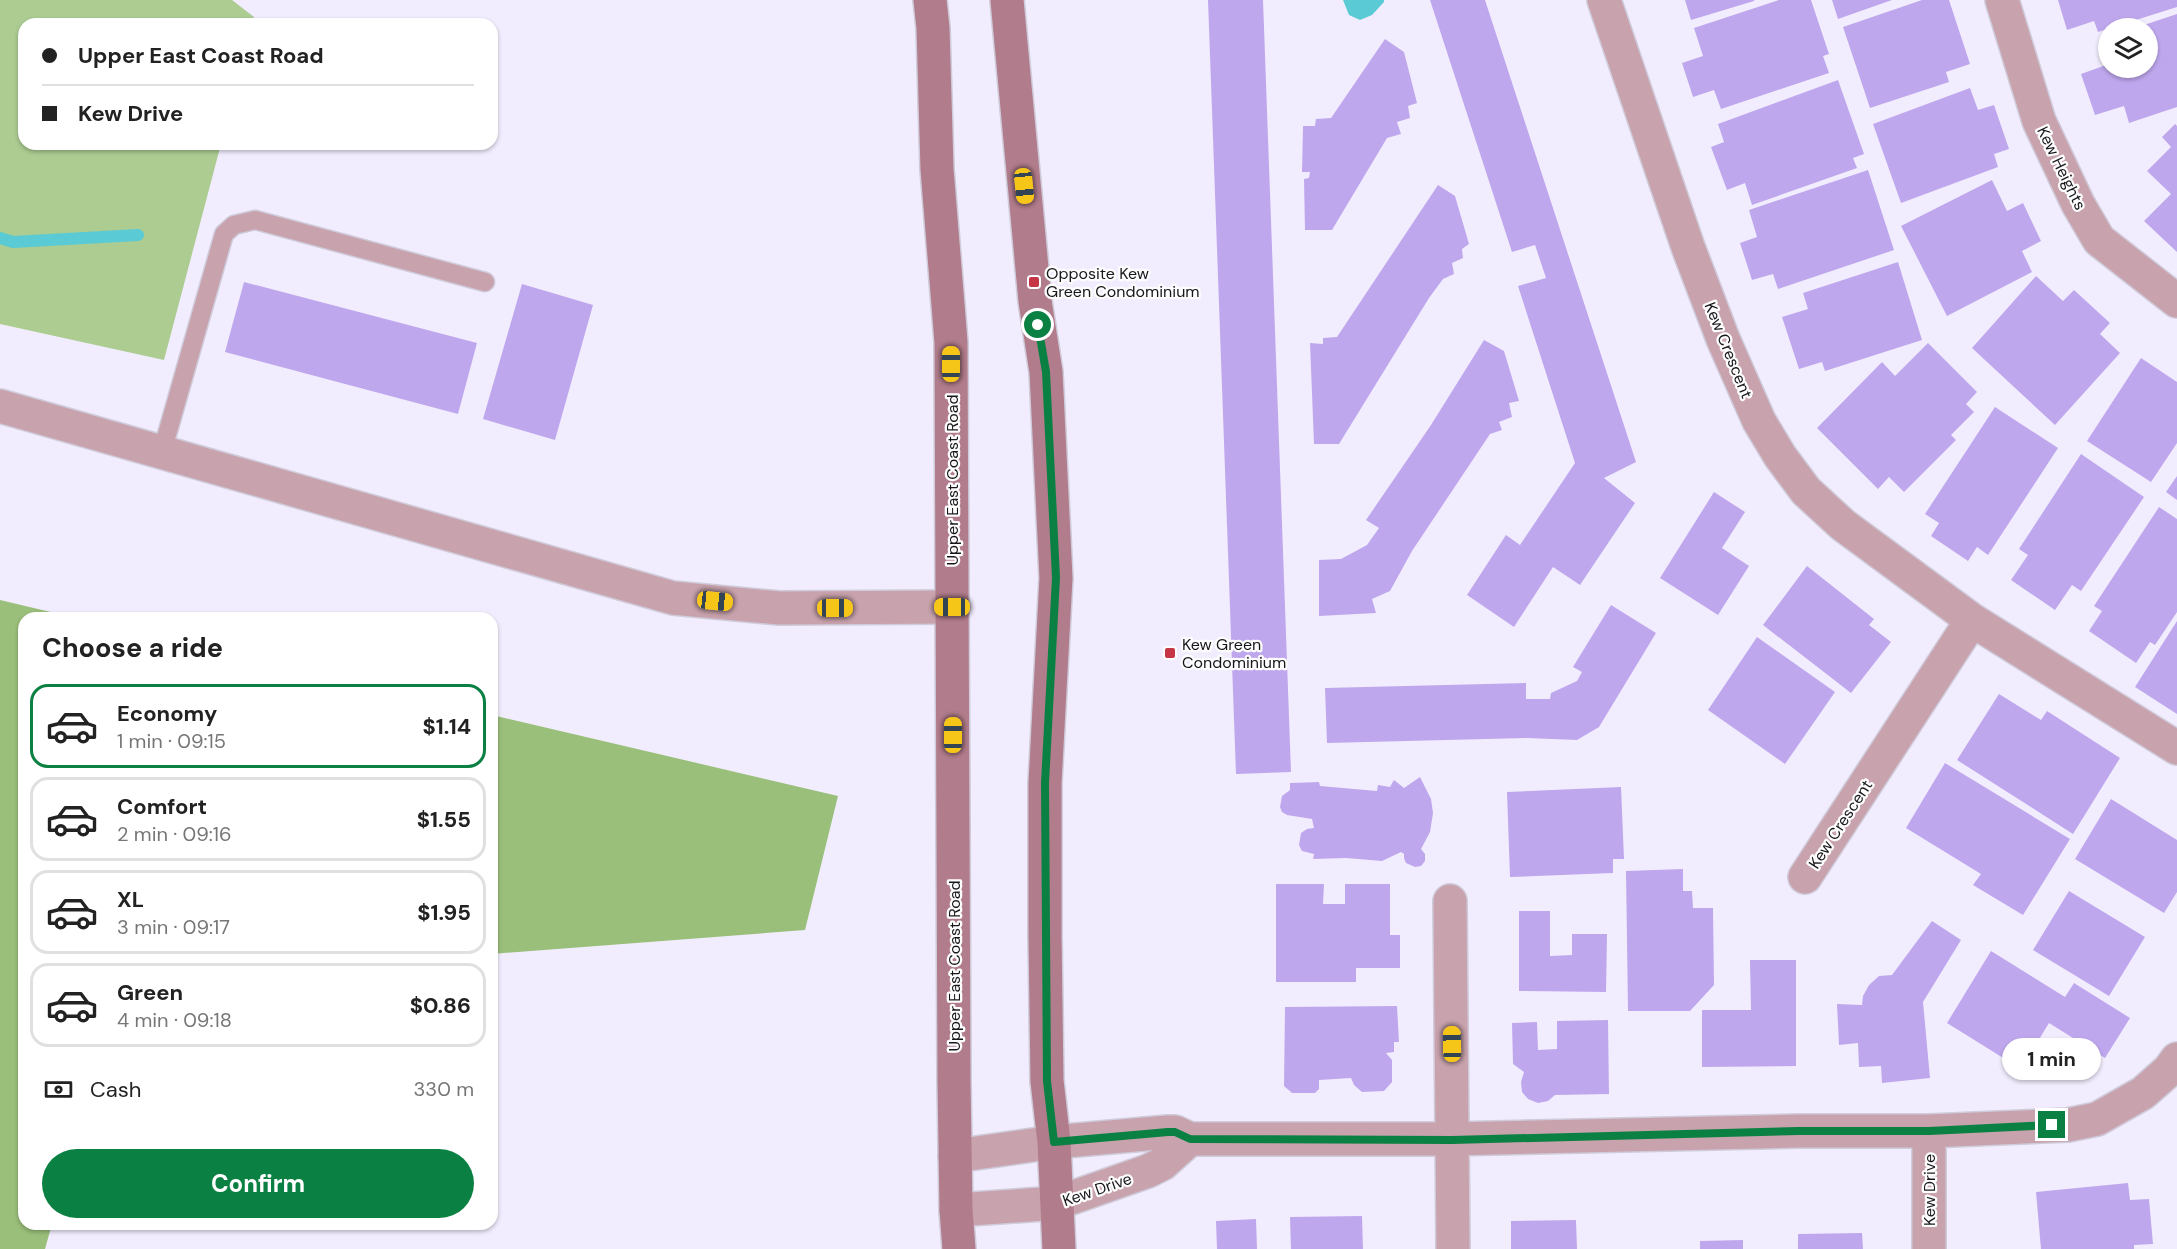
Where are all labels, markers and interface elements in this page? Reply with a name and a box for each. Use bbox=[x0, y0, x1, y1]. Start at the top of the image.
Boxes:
map controls bbox=[2098, 18, 2158, 78]
button: layers bbox=[2098, 18, 2158, 78]
text: Upper East Coast Road bbox=[78, 41, 324, 70]
text: Kew Drive bbox=[78, 99, 183, 128]
street label: Kew Heights bbox=[2032, 123, 2091, 213]
car bbox=[1013, 167, 1035, 205]
place label: Opposite Kew Green Condominium bbox=[1046, 263, 1200, 302]
marker: Opposite Kew Green Condominium bbox=[1027, 275, 1041, 289]
street label: Kew Crescent bbox=[1700, 299, 1757, 401]
route start bbox=[1024, 311, 1051, 338]
car bbox=[942, 346, 960, 382]
street label: Upper East Coast Road bbox=[942, 395, 963, 565]
car bbox=[696, 590, 734, 612]
car bbox=[934, 598, 970, 616]
car bbox=[817, 599, 853, 617]
text: Choose a ride bbox=[42, 630, 223, 665]
place label: Kew Green Condominium bbox=[1182, 634, 1286, 673]
marker: Kew Green Condominium bbox=[1163, 646, 1177, 660]
icon: car bbox=[45, 699, 99, 753]
text: Economy bbox=[117, 699, 217, 728]
text: $1.14 bbox=[423, 712, 471, 741]
car bbox=[944, 717, 962, 753]
text: 1 min · 09:15 bbox=[117, 728, 226, 754]
street label: Kew Crescent bbox=[1804, 776, 1877, 873]
icon: car bbox=[45, 792, 99, 846]
text: Comfort bbox=[117, 792, 207, 821]
text: $1.55 bbox=[417, 805, 471, 834]
text: 2 min · 09:16 bbox=[117, 821, 232, 847]
street label: Upper East Coast Road bbox=[944, 881, 965, 1051]
icon: car bbox=[45, 885, 99, 939]
text: XL bbox=[117, 885, 144, 914]
text: $1.95 bbox=[417, 898, 471, 927]
text: 3 min · 09:17 bbox=[117, 914, 230, 940]
icon: car bbox=[45, 978, 99, 1032]
text: Green bbox=[117, 978, 183, 1007]
text: $0.86 bbox=[410, 991, 471, 1020]
text: 4 min · 09:18 bbox=[117, 1007, 232, 1033]
car bbox=[1443, 1026, 1461, 1062]
callout: 1 min bbox=[2002, 1038, 2102, 1080]
text: 1 min bbox=[2027, 1046, 2076, 1072]
icon: cash bbox=[42, 1073, 75, 1106]
text: Cash bbox=[90, 1075, 141, 1104]
text: 330 m bbox=[414, 1076, 474, 1102]
route end bbox=[2038, 1111, 2065, 1138]
button: Confirm bbox=[42, 1149, 474, 1218]
street label: Kew Drive bbox=[1919, 1154, 1940, 1226]
street label: Kew Drive bbox=[1060, 1168, 1135, 1211]

